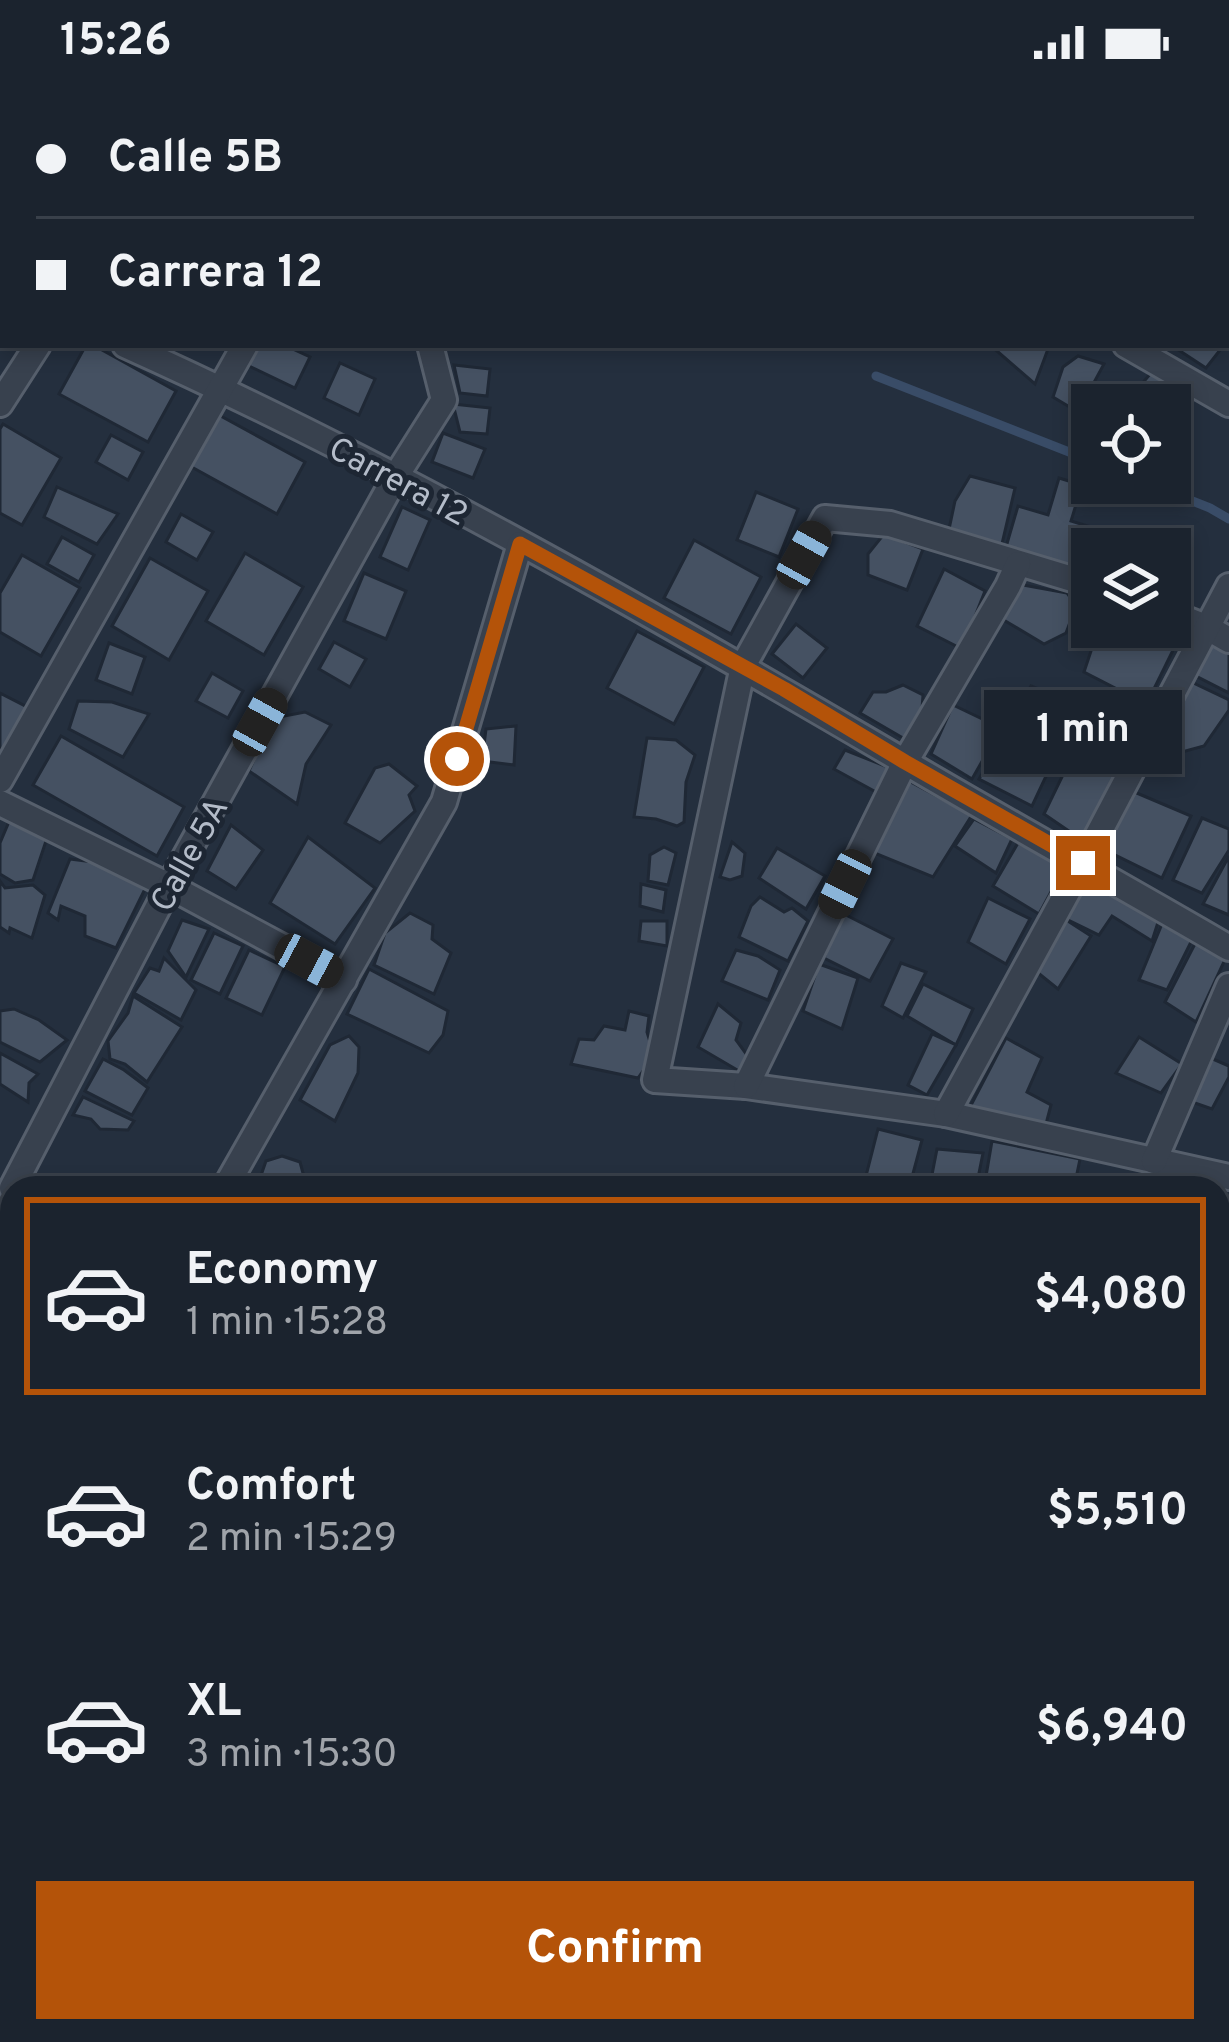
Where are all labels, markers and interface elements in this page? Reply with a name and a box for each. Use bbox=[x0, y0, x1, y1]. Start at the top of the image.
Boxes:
text: 15:26 bbox=[60, 14, 172, 71]
text: Calle 5B bbox=[108, 131, 283, 188]
text: Carrera 12 bbox=[108, 246, 323, 303]
map controls bbox=[1071, 384, 1191, 648]
button: locate bbox=[1071, 384, 1191, 504]
street label: Carrera 12 bbox=[320, 429, 474, 538]
car bbox=[771, 515, 837, 595]
button: layers bbox=[1071, 528, 1191, 648]
car bbox=[227, 682, 293, 762]
callout: 1 min bbox=[984, 689, 1182, 773]
text: 1 min bbox=[1036, 707, 1130, 756]
route start bbox=[430, 732, 484, 786]
street label: Calle 5A bbox=[143, 792, 240, 920]
route end bbox=[1056, 836, 1110, 890]
car bbox=[813, 844, 877, 924]
car bbox=[269, 928, 349, 994]
icon: car bbox=[42, 1242, 150, 1350]
text: Economy bbox=[186, 1243, 378, 1300]
text: $4,080 bbox=[1034, 1268, 1188, 1325]
text: 1 min · 15:28 bbox=[186, 1300, 388, 1349]
icon: car bbox=[42, 1458, 150, 1566]
text: Comfort bbox=[186, 1459, 356, 1516]
text: $5,510 bbox=[1047, 1484, 1188, 1541]
text: 2 min · 15:29 bbox=[186, 1516, 397, 1565]
icon: car bbox=[42, 1674, 150, 1782]
text: XL bbox=[186, 1675, 241, 1732]
text: $6,940 bbox=[1036, 1700, 1188, 1757]
text: 3 min · 15:30 bbox=[186, 1732, 398, 1781]
button: Confirm bbox=[36, 1881, 1194, 2019]

